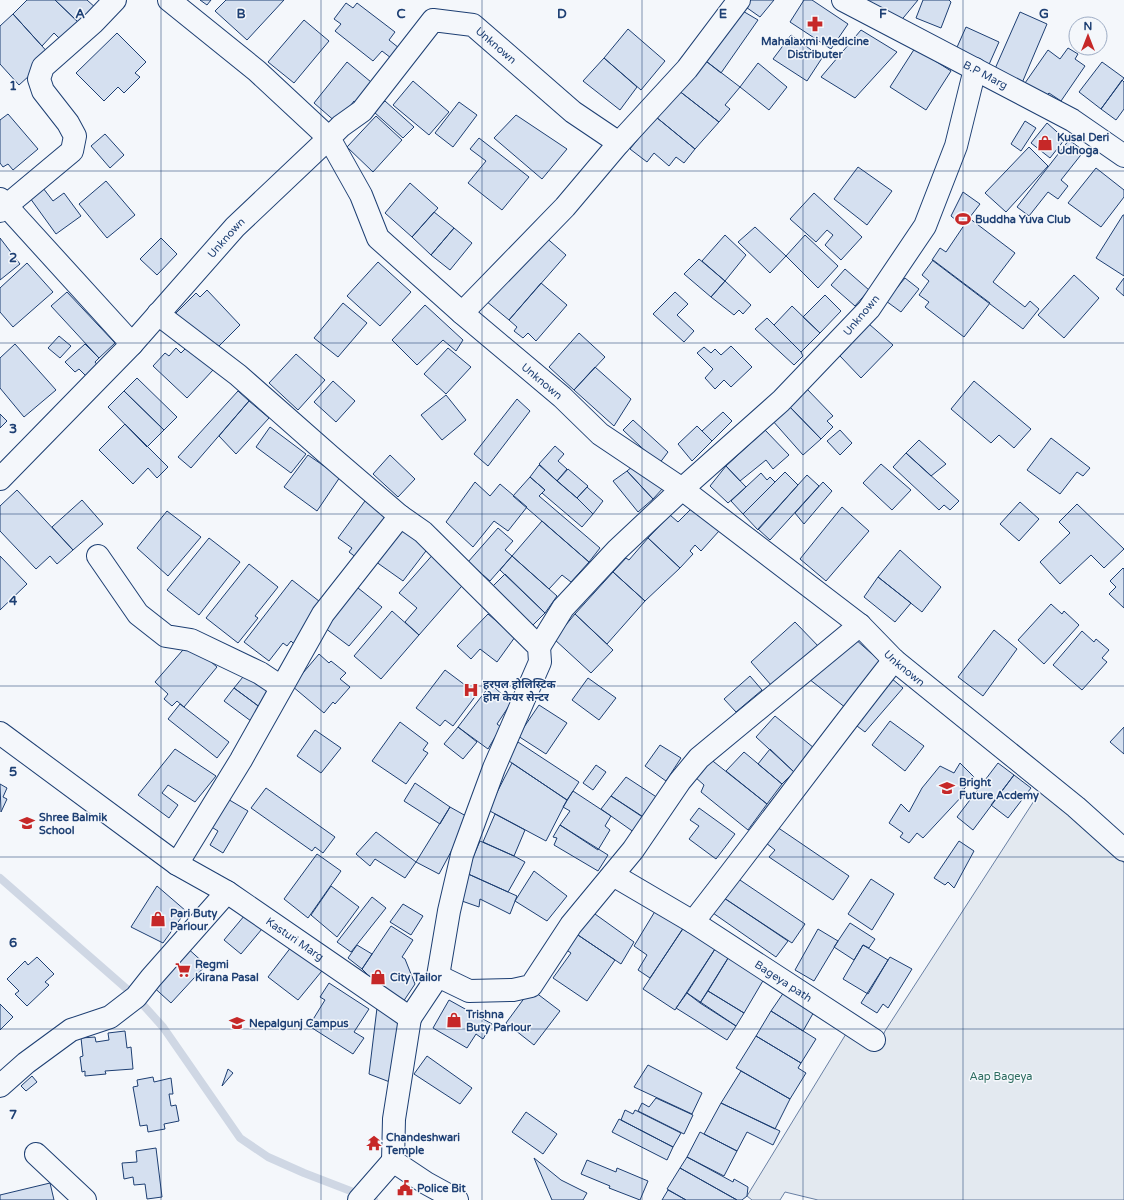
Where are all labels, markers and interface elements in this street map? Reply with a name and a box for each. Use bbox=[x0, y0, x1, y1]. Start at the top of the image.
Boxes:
text: A bbox=[75, 6, 85, 22]
text: B bbox=[236, 6, 246, 22]
text: C bbox=[396, 6, 406, 22]
text: D bbox=[557, 6, 567, 22]
text: E bbox=[719, 6, 727, 22]
text: F bbox=[879, 6, 887, 22]
text: G bbox=[1039, 6, 1049, 22]
pharmacy icon: Mahalaxmi Medicine Distributer bbox=[806, 15, 824, 33]
north arrow bbox=[1068, 16, 1108, 56]
text: N bbox=[1084, 20, 1092, 33]
street label: Unknown bbox=[473, 24, 519, 67]
place label: Mahalaxmi Medicine Distributer bbox=[761, 35, 870, 61]
street label: B.P Marg bbox=[961, 58, 1010, 92]
text: 1 bbox=[9, 78, 17, 94]
place label: Kusal Deri Udhoga bbox=[1057, 131, 1110, 158]
shop icon: Kusal Deri Udhoga bbox=[1036, 134, 1054, 152]
sports icon: Buddha Yuva Club bbox=[954, 210, 972, 228]
place label: Buddha Yuva Club bbox=[975, 213, 1071, 226]
street label: Unknown bbox=[205, 215, 248, 261]
text: 2 bbox=[9, 250, 17, 266]
street label: Unknown bbox=[840, 292, 882, 338]
street label: Unknown bbox=[519, 360, 565, 402]
text: 3 bbox=[9, 421, 17, 437]
text: 4 bbox=[9, 593, 18, 609]
street label: Unknown bbox=[881, 647, 927, 689]
place label: हरपल होलिस्टिक होम केयर सेन्टर bbox=[483, 678, 556, 704]
hospital icon: हरपल होलिस्टिक होम केयर सेन्टर bbox=[462, 681, 480, 699]
text: 5 bbox=[9, 764, 17, 780]
place label: Bright Future Acdemy bbox=[959, 776, 1039, 803]
school or university icon: Bright Future Acdemy bbox=[938, 779, 956, 797]
place label: Shree Balmik School bbox=[39, 811, 107, 837]
school or university icon: Shree Balmik School bbox=[18, 814, 36, 832]
place label: Pari Buty Parlour bbox=[170, 907, 217, 933]
shop icon: Pari Buty Parlour bbox=[149, 910, 167, 928]
street label: Kasturi Marg bbox=[263, 915, 326, 964]
text: 6 bbox=[9, 935, 17, 951]
place label: Regmi Kirana Pasal bbox=[195, 958, 259, 984]
street label: Bageya path bbox=[752, 958, 814, 1005]
supermarket icon: Regmi Kirana Pasal bbox=[174, 961, 192, 979]
shop icon: City Tailor bbox=[369, 968, 387, 986]
place label: City Tailor bbox=[390, 971, 442, 985]
place label: Trishna Buty Parlour bbox=[465, 1008, 532, 1035]
shop icon: Trishna Buty Parlour bbox=[445, 1011, 463, 1029]
school or university icon: Nepalgunj Campus bbox=[228, 1014, 246, 1032]
place label: Nepalgunj Campus bbox=[249, 1017, 349, 1031]
park label: Aap Bageya bbox=[969, 1070, 1033, 1083]
text: 7 bbox=[9, 1107, 17, 1123]
place label: Chandeshwari Temple bbox=[385, 1131, 460, 1158]
temple icon: Chandeshwari Temple bbox=[365, 1134, 383, 1152]
public building icon: Police Bit bbox=[396, 1179, 414, 1197]
place label: Police Bit bbox=[417, 1182, 467, 1195]

